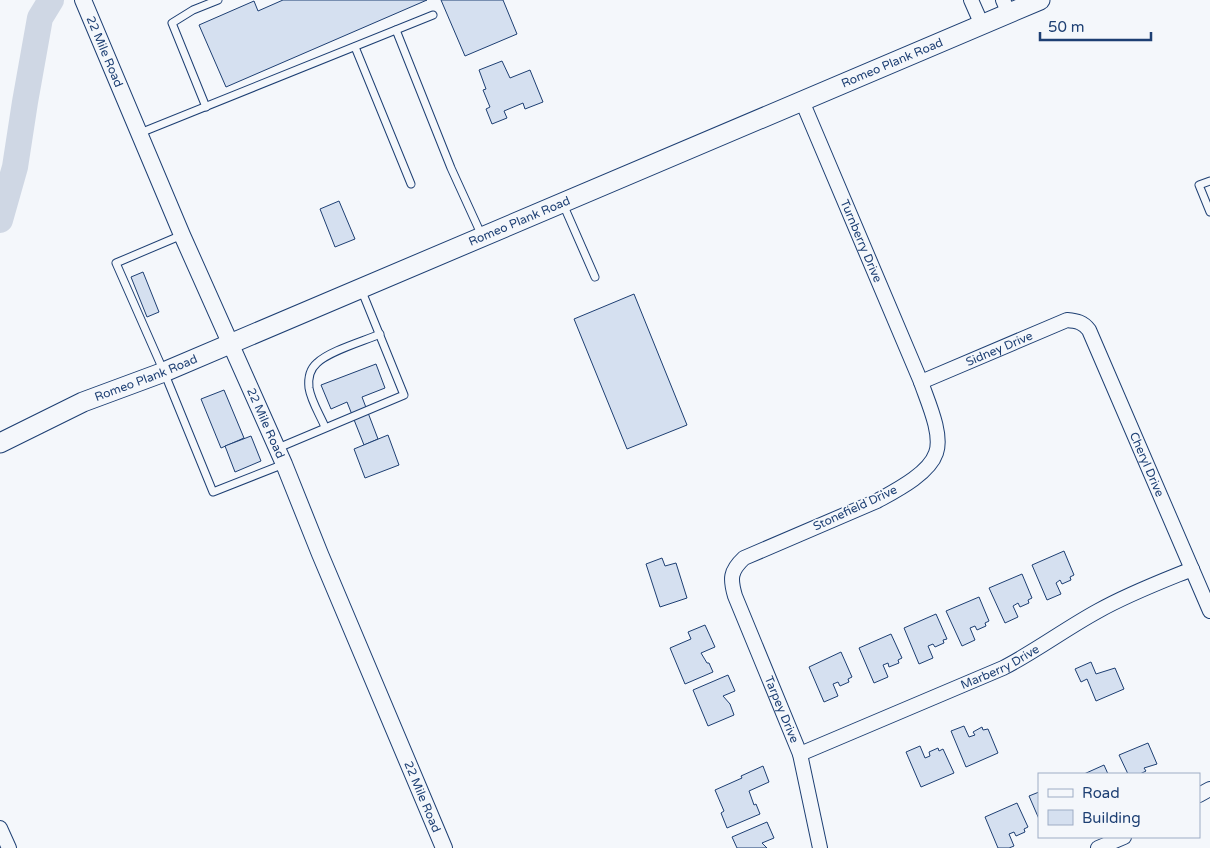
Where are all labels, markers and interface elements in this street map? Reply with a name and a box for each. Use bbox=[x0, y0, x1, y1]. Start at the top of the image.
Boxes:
scale bar bbox=[1040, 10, 1151, 42]
street label: 22 Mile Road bbox=[84, 14, 126, 89]
text: 50 m bbox=[1048, 18, 1085, 36]
street label: Romeo Plank Road bbox=[839, 35, 945, 91]
street label: Romeo Plank Road bbox=[466, 193, 572, 249]
street label: Turnberry Drive bbox=[838, 197, 885, 285]
street label: Sidney Drive bbox=[964, 328, 1035, 369]
street label: Romeo Plank Road bbox=[93, 352, 199, 404]
street label: 22 Mile Road bbox=[244, 386, 288, 461]
street label: Cheryl Drive bbox=[1127, 430, 1167, 499]
street label: Stonefield Drive bbox=[811, 482, 899, 534]
street label: Marberry Drive bbox=[959, 642, 1042, 692]
street label: Tarpey Drive bbox=[762, 674, 802, 745]
street label: 22 Mile Road bbox=[401, 759, 444, 834]
legend bbox=[1038, 773, 1200, 838]
text: Road bbox=[1082, 784, 1120, 802]
text: Building bbox=[1082, 809, 1141, 827]

